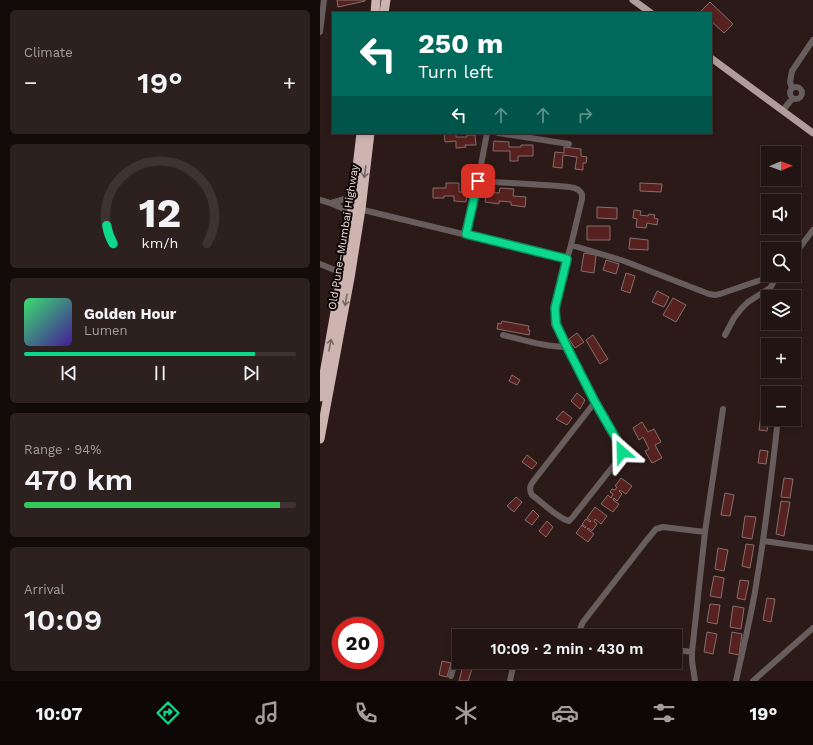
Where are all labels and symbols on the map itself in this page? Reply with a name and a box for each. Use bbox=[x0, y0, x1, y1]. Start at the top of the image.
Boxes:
north arrow bbox=[761, 146, 801, 186]
street label: Old Pune–Mumbai Highway bbox=[326, 163, 361, 311]
pin bbox=[461, 164, 495, 198]
one-way arrow bbox=[362, 165, 369, 178]
one-way arrow bbox=[342, 293, 350, 306]
one-way arrow bbox=[326, 339, 334, 352]
position arrow bbox=[601, 431, 643, 473]
speed limit sign: 20 bbox=[332, 617, 384, 669]

